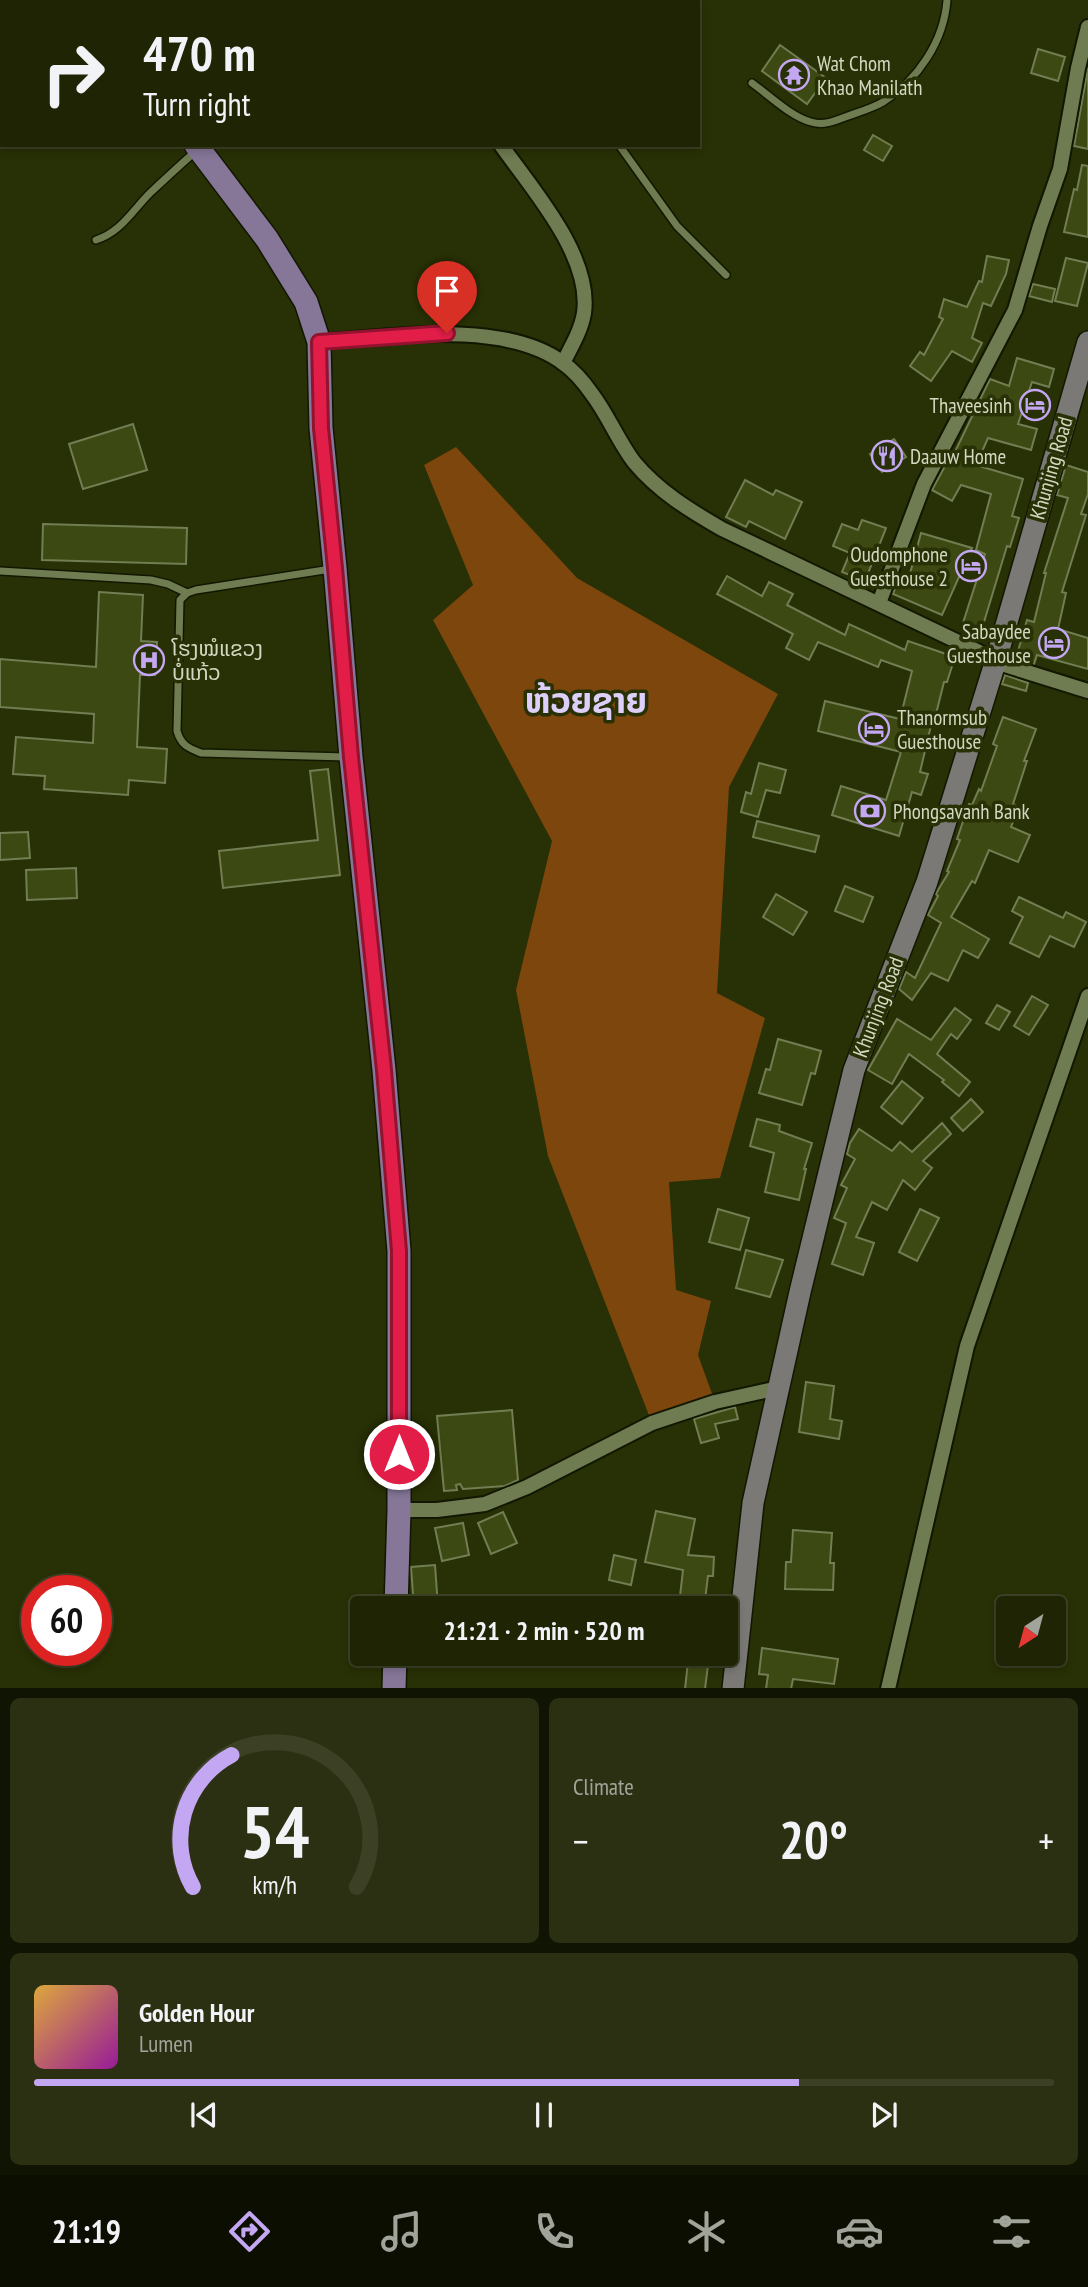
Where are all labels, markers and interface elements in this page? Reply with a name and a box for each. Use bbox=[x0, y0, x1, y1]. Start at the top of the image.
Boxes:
text: 470 m bbox=[143, 21, 256, 85]
icon: right bbox=[28, 28, 119, 119]
place label: Wat Chom Khao Manilath bbox=[817, 50, 922, 101]
temple icon: Wat Chom Khao Manilath bbox=[777, 58, 811, 92]
text: Turn right bbox=[143, 83, 251, 125]
pin bbox=[417, 261, 477, 333]
icon: arrive bbox=[428, 272, 466, 310]
hotel icon: Thaveesinh bbox=[1018, 388, 1052, 422]
place label: Thaveesinh bbox=[930, 392, 1012, 419]
street label: Khunjing Road bbox=[1023, 414, 1079, 522]
restaurant icon: Daauw Home bbox=[870, 439, 904, 473]
place label: Daauw Home bbox=[910, 443, 1006, 470]
place label: Oudomphone Guesthouse 2 bbox=[850, 541, 948, 592]
hotel icon: Oudomphone Guesthouse 2 bbox=[954, 549, 988, 583]
place label: Sabaydee Guesthouse bbox=[947, 618, 1031, 669]
hotel icon: Sabaydee Guesthouse bbox=[1037, 626, 1071, 660]
place label: ໂຮງໝໍແຂວງ ບໍ່ແກ້ວ bbox=[171, 635, 263, 686]
hospital icon: ໂຮງໝໍແຂວງ ບໍ່ແກ້ວ bbox=[132, 643, 166, 677]
district label: ຫ້ວຍຊາຍ bbox=[525, 677, 647, 723]
place label: Thanormsub Guesthouse bbox=[897, 704, 987, 755]
hotel icon: Thanormsub Guesthouse bbox=[857, 712, 891, 746]
bank icon: Phongsavanh Bank bbox=[853, 794, 887, 828]
place label: Phongsavanh Bank bbox=[893, 798, 1030, 825]
street label: Khunjing Road bbox=[846, 953, 910, 1061]
position arrow bbox=[362, 1417, 436, 1491]
speed limit sign: 60 bbox=[21, 1575, 112, 1666]
north arrow bbox=[996, 1596, 1066, 1666]
map controls bbox=[996, 1596, 1066, 1666]
text: 21:21 · 2 min · 520 m bbox=[444, 1614, 644, 1647]
text: Climate bbox=[573, 1772, 634, 1801]
text: 54 bbox=[240, 1783, 309, 1877]
text: 20° bbox=[779, 1806, 848, 1873]
text: − bbox=[573, 1816, 589, 1865]
text: + bbox=[1038, 1816, 1054, 1865]
text: km/h bbox=[252, 1868, 297, 1900]
text: Golden Hour bbox=[139, 1996, 254, 2029]
text: Lumen bbox=[139, 2029, 193, 2058]
icon: previous bbox=[185, 2096, 223, 2134]
icon: pause bbox=[525, 2096, 563, 2134]
icon: next bbox=[865, 2096, 903, 2134]
icon: directions bbox=[225, 2207, 274, 2256]
icon: music bbox=[377, 2207, 426, 2256]
icon: phone bbox=[530, 2207, 579, 2256]
icon: climate bbox=[682, 2207, 731, 2256]
icon: car bbox=[835, 2207, 884, 2256]
icon: filters bbox=[987, 2207, 1036, 2256]
text: 21:19 bbox=[52, 2210, 121, 2252]

